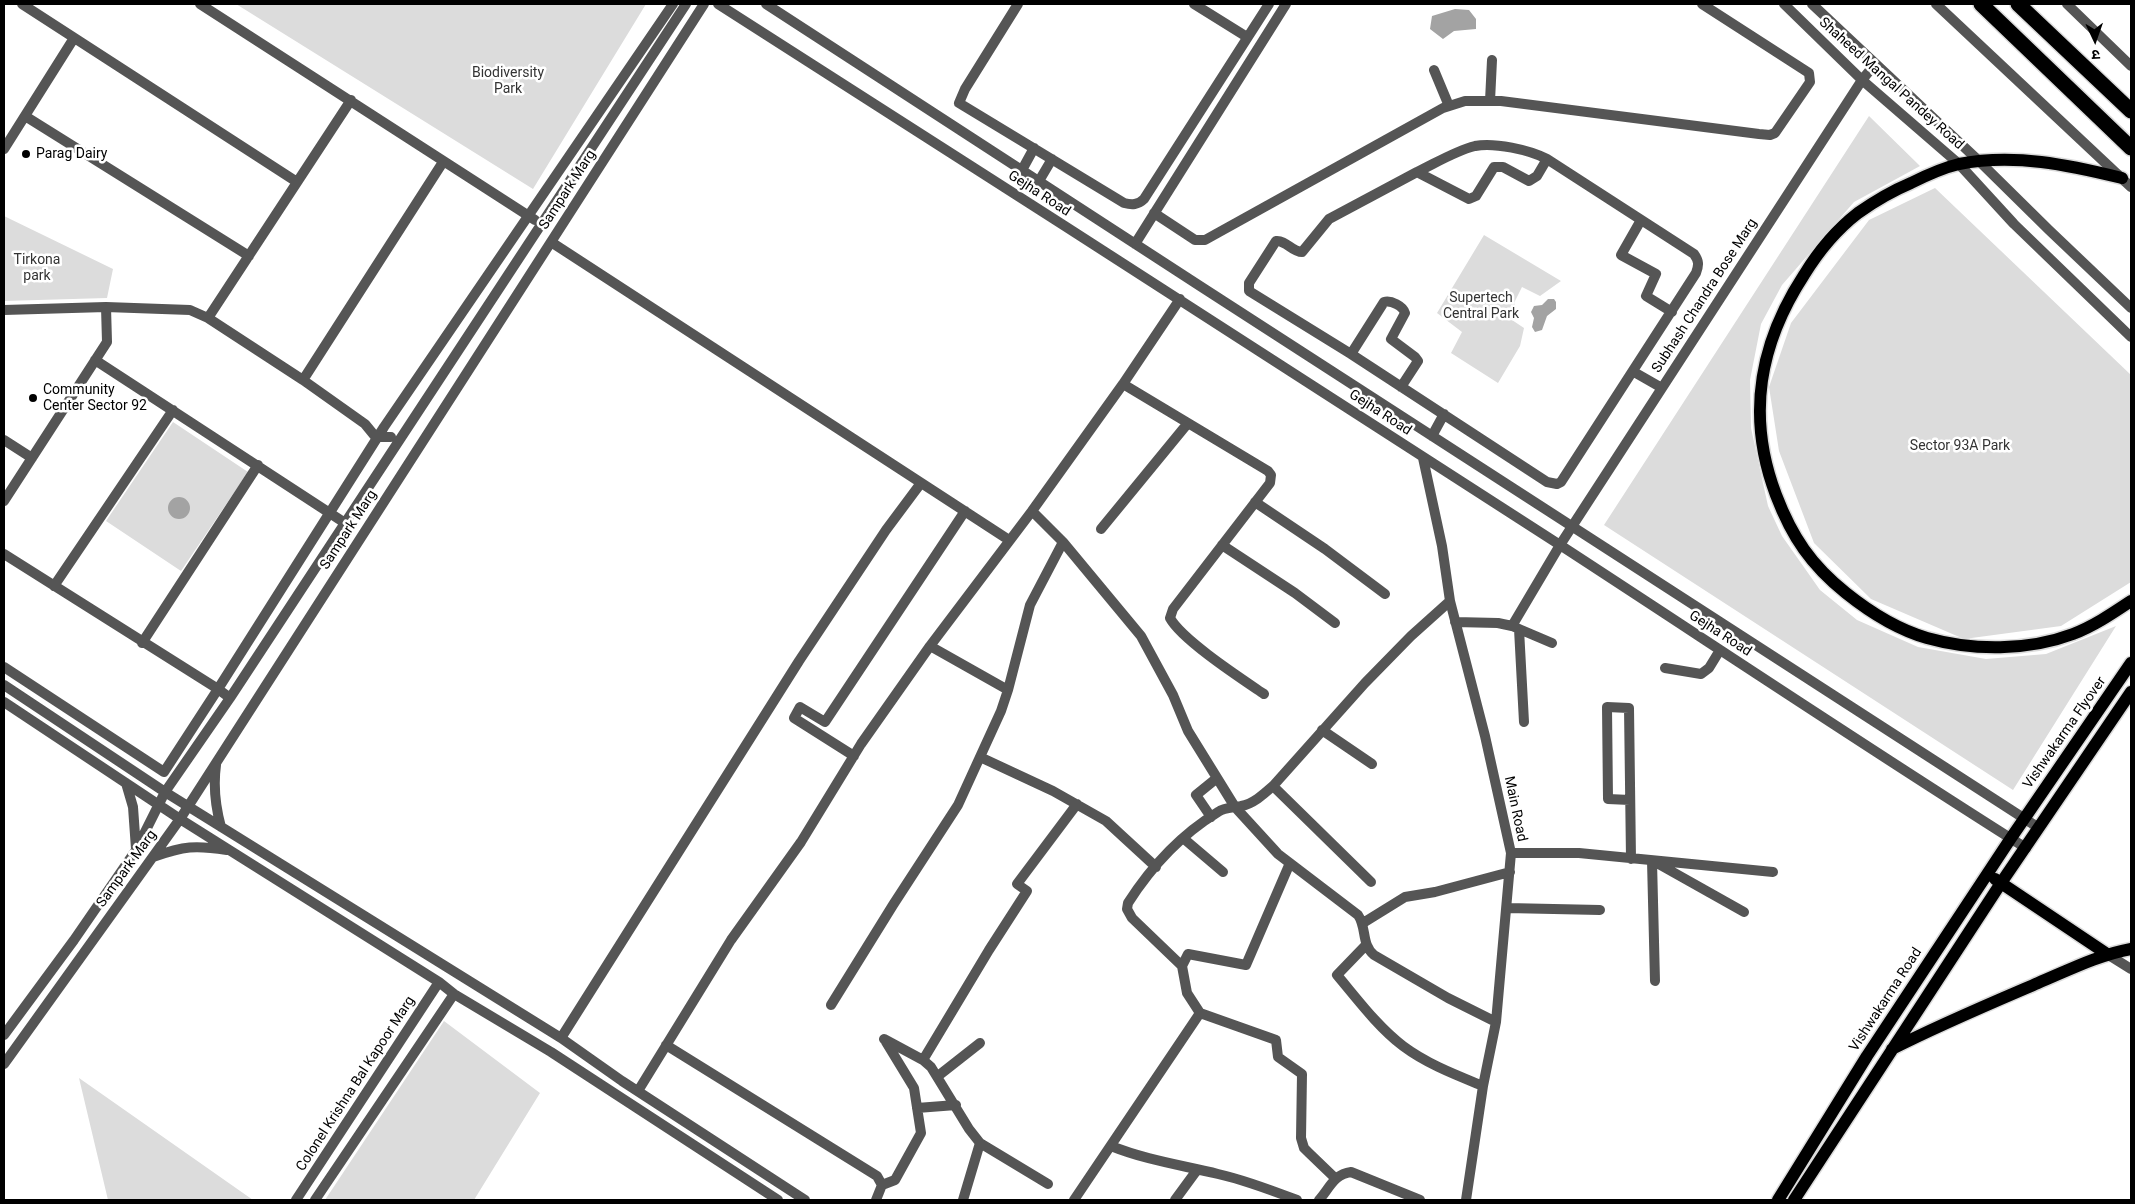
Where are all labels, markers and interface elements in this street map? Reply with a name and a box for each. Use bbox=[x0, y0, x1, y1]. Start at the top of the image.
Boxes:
street label: Shaheed Mangal Pandey Road bbox=[1815, 15, 1967, 153]
north arrow bbox=[2070, 15, 2120, 65]
text: उ bbox=[2091, 47, 2100, 63]
park label: Biodiversity Park bbox=[472, 65, 544, 98]
place label: Parag Dairy bbox=[36, 146, 107, 162]
street label: Sampark Marg bbox=[536, 147, 600, 233]
marker: Parag Dairy bbox=[20, 148, 32, 160]
street label: Gejha Road bbox=[1005, 168, 1073, 220]
street label: Subhash Chandra Bose Marg bbox=[1649, 216, 1761, 376]
park label: Tirkona park bbox=[14, 252, 60, 284]
park label: Supertech Central Park bbox=[1443, 290, 1519, 322]
place label: Community Center Sector 92 bbox=[43, 382, 147, 414]
street label: Gejha Road bbox=[1346, 387, 1414, 439]
marker: Community Center Sector 92 bbox=[27, 392, 39, 404]
park label: Sector 93A Park bbox=[1910, 438, 2010, 454]
street label: Sampark Marg bbox=[317, 487, 381, 573]
street label: Gejha Road bbox=[1686, 608, 1754, 660]
street label: Vishwakarma Flyover bbox=[2020, 674, 2110, 792]
street label: Main Road bbox=[1500, 775, 1530, 843]
street label: Sampark Marg bbox=[93, 827, 161, 911]
street label: Vishwakarma Road bbox=[1846, 945, 1926, 1055]
street label: Colonel Krishna Bal Kapoor Marg bbox=[293, 993, 419, 1175]

